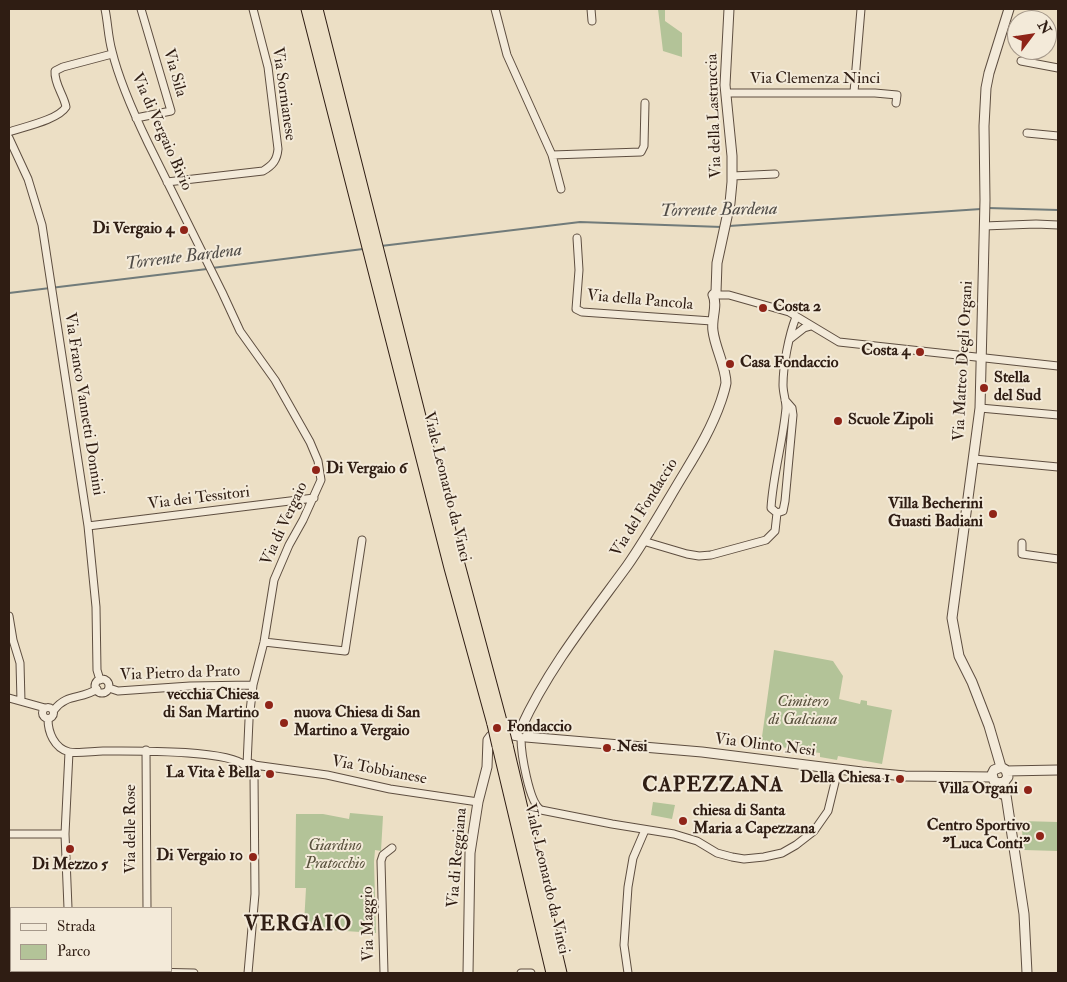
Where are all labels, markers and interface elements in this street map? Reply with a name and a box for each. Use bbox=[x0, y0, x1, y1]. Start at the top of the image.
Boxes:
north arrow bbox=[1007, 10, 1057, 60]
text: N bbox=[1034, 18, 1055, 37]
street label: Via Sornianese bbox=[267, 46, 299, 142]
street label: Via Sila bbox=[158, 47, 190, 99]
street label: Via della Lastruccia bbox=[703, 53, 727, 179]
street label: Via di Vergaio Bivio bbox=[126, 70, 196, 194]
street label: Via Clemenza Ninci bbox=[750, 70, 880, 90]
water label: Torrente Bardena bbox=[660, 199, 778, 223]
place label: Di Vergaio 4 bbox=[92, 220, 174, 240]
marker: Di Vergaio 4 bbox=[178, 224, 190, 236]
water label: Torrente Bardena bbox=[125, 240, 243, 276]
street label: Via Matteo Degli Organi bbox=[950, 280, 978, 442]
street label: Via della Pancola bbox=[586, 287, 694, 315]
place label: Costa 2 bbox=[773, 298, 821, 318]
marker: Costa 2 bbox=[757, 302, 769, 314]
street label: Via Franco Vannetti Donnini bbox=[59, 311, 107, 497]
place label: Costa 4 bbox=[861, 342, 910, 362]
marker: Costa 4 bbox=[914, 346, 926, 358]
place label: Casa Fondaccio bbox=[740, 354, 838, 374]
marker: Casa Fondaccio bbox=[724, 358, 736, 370]
place label: Stella del Sud bbox=[994, 369, 1041, 407]
marker: Stella del Sud bbox=[978, 382, 990, 394]
street label: Viale Leonardo da Vinci bbox=[418, 410, 474, 564]
place label: Scuole Zipoli bbox=[848, 411, 934, 431]
marker: Scuole Zipoli bbox=[832, 415, 844, 427]
street label: Via del Fondaccio bbox=[607, 455, 683, 561]
place label: Di Vergaio 6 bbox=[326, 460, 407, 480]
marker: Di Vergaio 6 bbox=[310, 464, 322, 476]
street label: Via di Vergaio bbox=[257, 479, 313, 569]
street label: Via dei Tessitori bbox=[147, 483, 251, 515]
place label: Villa Becherini Guasti Badiani bbox=[888, 495, 983, 533]
marker: Villa Becherini Guasti Badiani bbox=[987, 508, 999, 520]
street label: Via Pietro da Prato bbox=[120, 662, 240, 686]
place label: vecchia Chiesa di San Martino bbox=[163, 686, 259, 724]
park label: Cimitero di Galciana bbox=[769, 693, 837, 731]
marker: vecchia Chiesa di San Martino bbox=[263, 699, 275, 711]
place label: nuova Chiesa di San Martino a Vergaio bbox=[294, 704, 420, 742]
marker: nuova Chiesa di San Martino a Vergaio bbox=[278, 717, 290, 729]
place label: Fondaccio bbox=[507, 718, 572, 738]
marker: Fondaccio bbox=[491, 722, 503, 734]
street label: Via Olinto Nesi bbox=[713, 730, 817, 762]
place label: Nesi bbox=[617, 738, 647, 758]
marker: Nesi bbox=[601, 742, 613, 754]
street label: Via Tobbianese bbox=[330, 752, 428, 790]
place label: La Vita è Bella bbox=[166, 764, 260, 784]
marker: La Vita è Bella bbox=[264, 768, 276, 780]
place label: Della Chiesa 1 bbox=[800, 769, 890, 789]
district label: CAPEZZANA bbox=[641, 773, 785, 799]
marker: Della Chiesa 1 bbox=[894, 773, 906, 785]
place label: Villa Organi bbox=[938, 780, 1018, 800]
street label: Via delle Rose bbox=[122, 784, 142, 874]
marker: Villa Organi bbox=[1022, 784, 1034, 796]
street label: Viale Leonardo da Vinci bbox=[519, 802, 573, 956]
place label: chiesa di Santa Maria a Capezzana bbox=[693, 802, 815, 840]
street label: Via di Reggiana bbox=[444, 807, 472, 909]
marker: chiesa di Santa Maria a Capezzana bbox=[677, 815, 689, 827]
place label: Centro Sportivo "Luca Conti" bbox=[927, 817, 1030, 855]
marker: Centro Sportivo "Luca Conti" bbox=[1034, 830, 1046, 842]
park label: Giardino Pratocchio bbox=[305, 837, 365, 875]
marker: Di Mezzo 5 bbox=[64, 843, 76, 855]
place label: Di Vergaio 10 bbox=[156, 847, 243, 867]
marker: Di Vergaio 10 bbox=[247, 851, 259, 863]
place label: Di Mezzo 5 bbox=[32, 856, 108, 876]
street label: Via Maggio bbox=[359, 886, 379, 962]
legend bbox=[10, 907, 172, 972]
district label: VERGAIO bbox=[243, 912, 353, 938]
text: Strada bbox=[57, 917, 96, 936]
text: Parco bbox=[57, 942, 90, 961]

